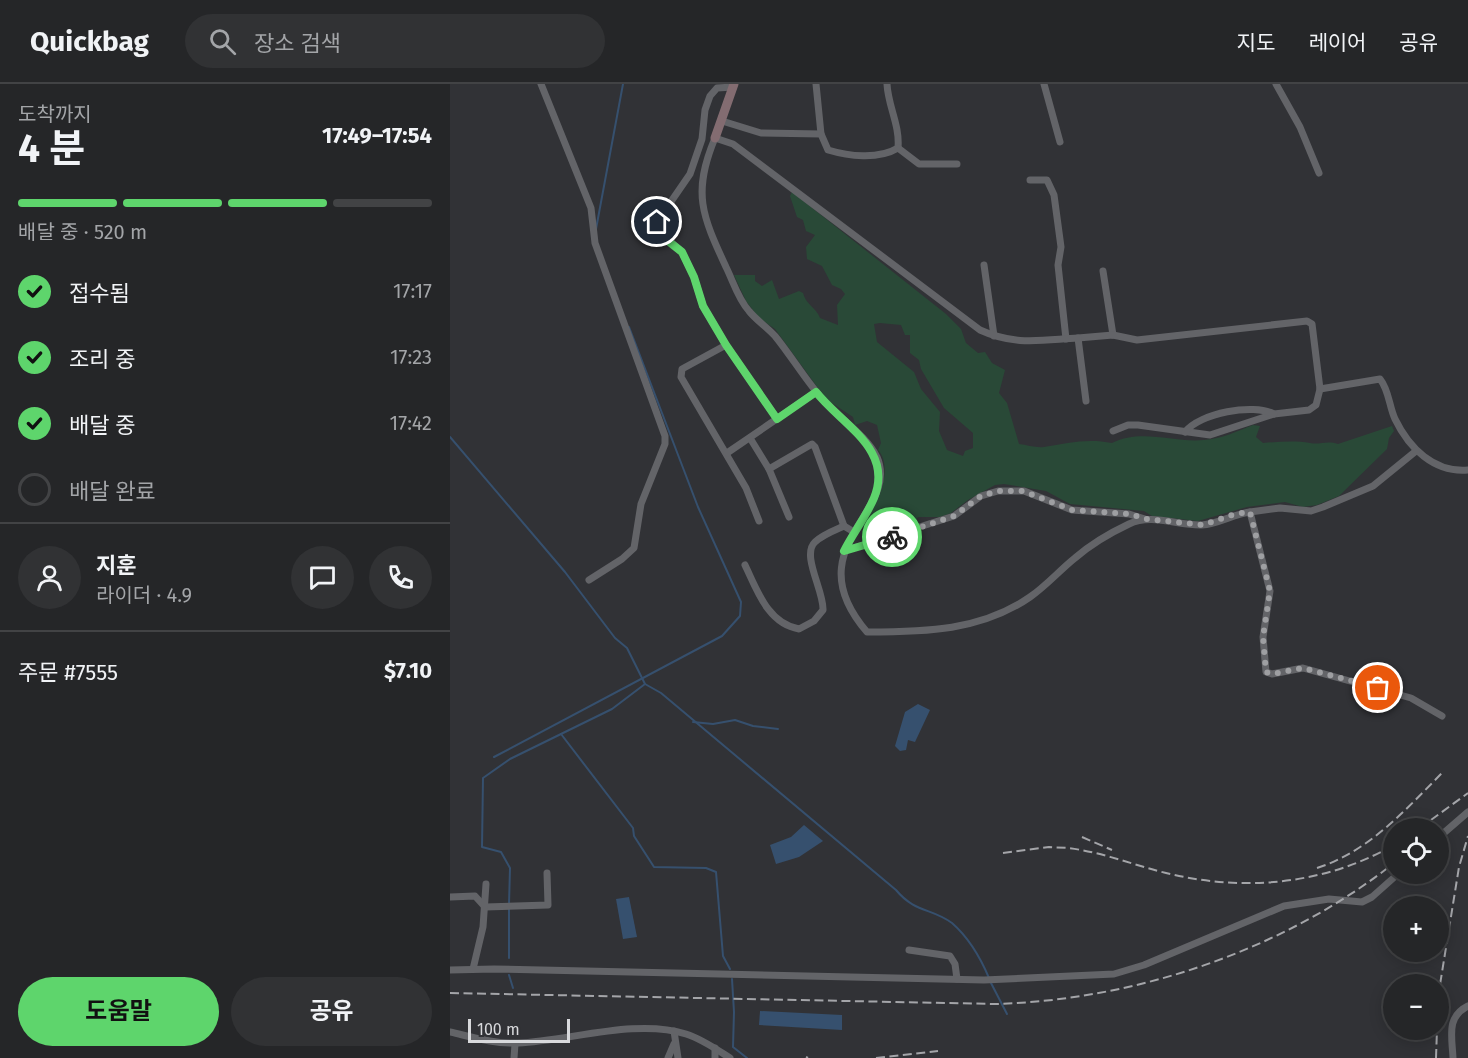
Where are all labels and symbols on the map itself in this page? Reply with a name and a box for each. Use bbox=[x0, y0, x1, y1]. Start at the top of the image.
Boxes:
pin bbox=[631, 196, 682, 247]
courier bbox=[862, 507, 922, 567]
pin bbox=[1352, 662, 1403, 713]
scale bar bbox=[468, 1016, 570, 1044]

